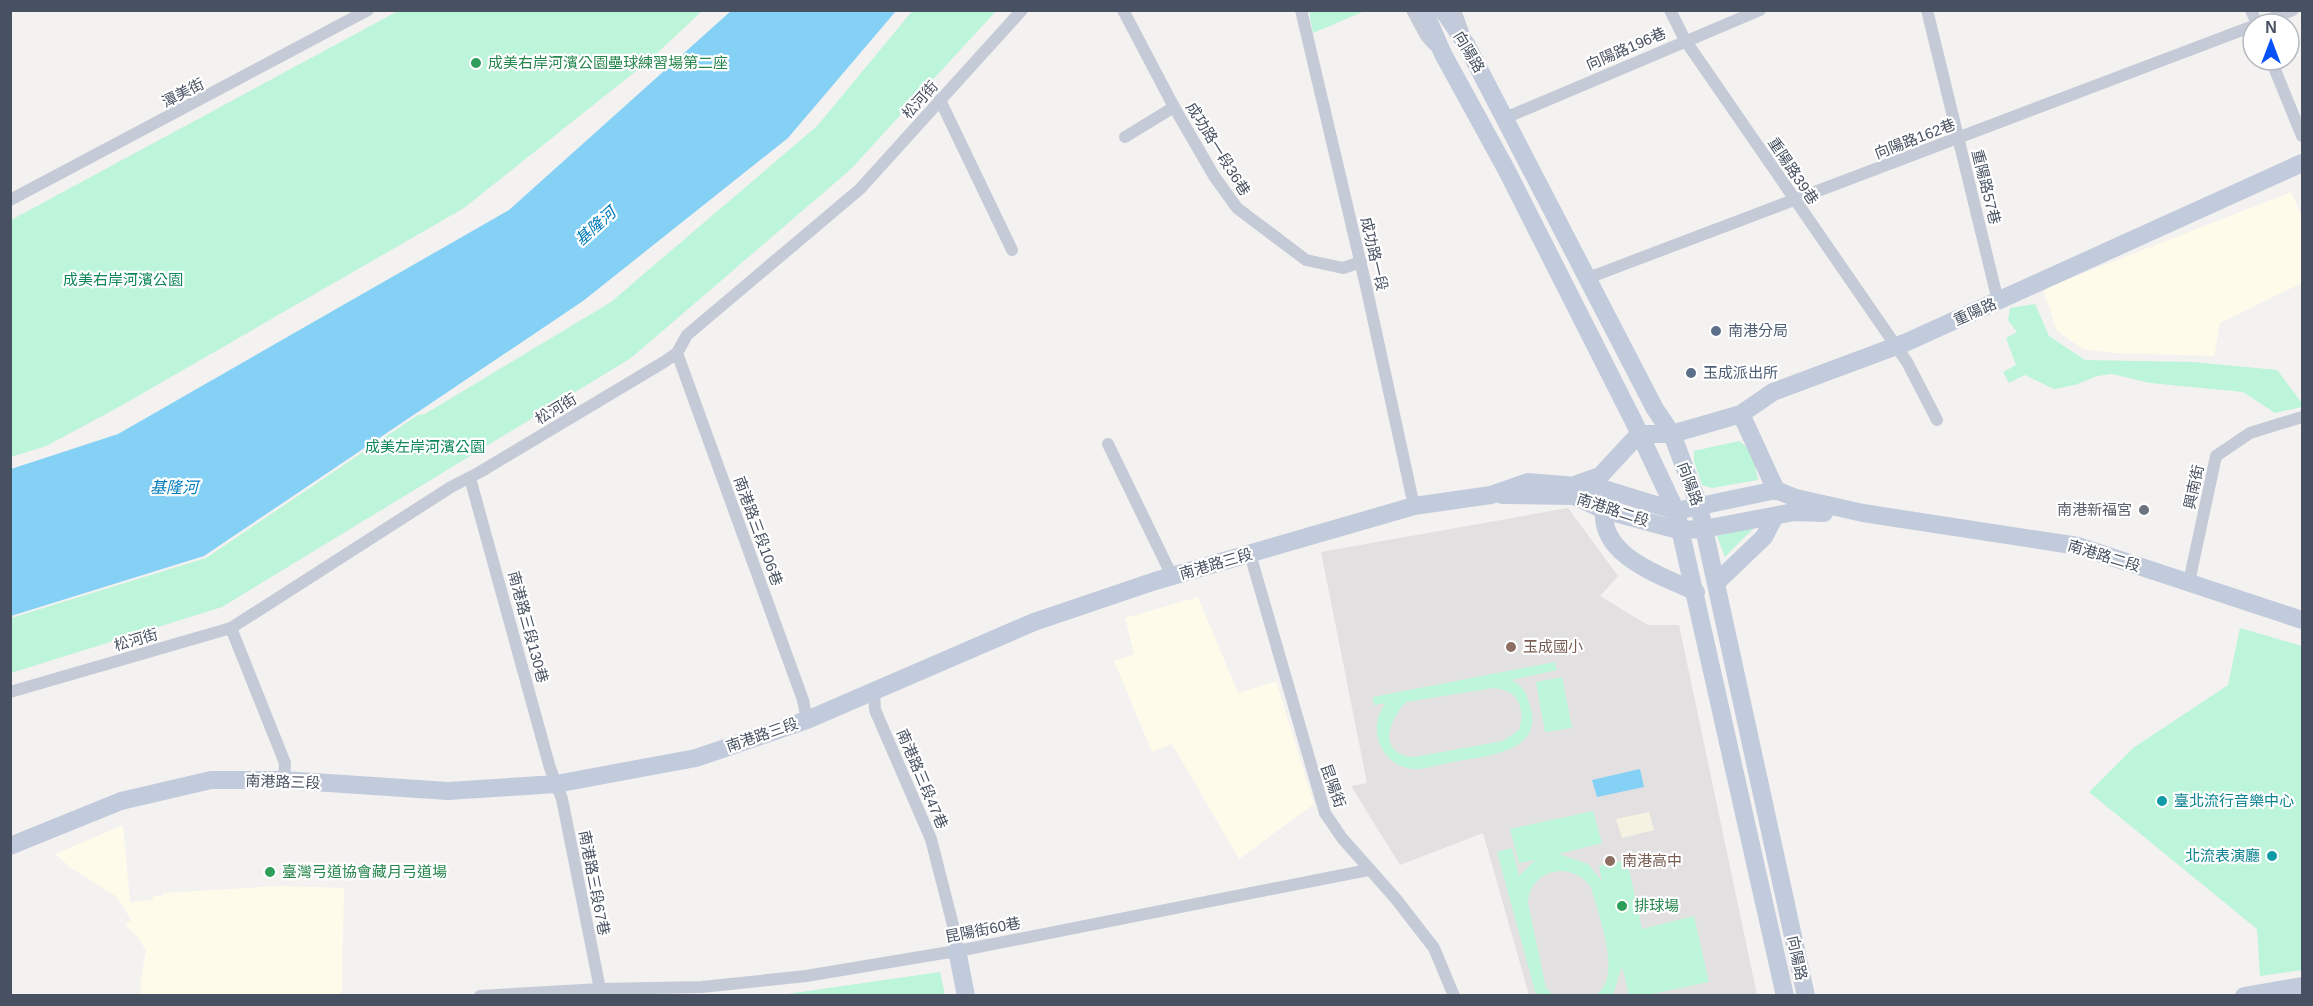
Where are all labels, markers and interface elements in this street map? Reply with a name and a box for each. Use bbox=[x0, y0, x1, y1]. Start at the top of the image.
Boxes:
north arrow bbox=[2241, 12, 2301, 72]
text: N bbox=[2265, 19, 2277, 36]
street label: 向陽路196巷 bbox=[1583, 24, 1668, 73]
street label: 向陽路 bbox=[1451, 28, 1488, 75]
place label: 成美右岸河濱公園壘球練習場第二座 bbox=[488, 54, 728, 71]
marker: 成美右岸河濱公園壘球練習場第二座 bbox=[469, 56, 483, 70]
street label: 潭美街 bbox=[159, 75, 207, 110]
street label: 松河街 bbox=[898, 77, 941, 122]
street label: 成功路一段36巷 bbox=[1183, 99, 1254, 198]
street label: 向陽路162巷 bbox=[1872, 115, 1958, 162]
street label: 重陽路39巷 bbox=[1765, 134, 1822, 207]
street label: 重陽路57巷 bbox=[1969, 148, 2004, 226]
water label: 基隆河 bbox=[572, 202, 621, 249]
street label: 成功路一段 bbox=[1358, 215, 1391, 292]
park label: 成美右岸河濱公園 bbox=[63, 271, 183, 288]
street label: 重陽路 bbox=[1951, 295, 1999, 328]
place label: 南港分局 bbox=[1728, 322, 1788, 339]
marker: 南港分局 bbox=[1709, 324, 1723, 338]
place label: 玉成派出所 bbox=[1703, 364, 1778, 381]
marker: 玉成派出所 bbox=[1684, 366, 1698, 380]
street label: 松河街 bbox=[532, 390, 579, 427]
park label: 成美左岸河濱公園 bbox=[365, 438, 485, 455]
street label: 向陽路 bbox=[1675, 460, 1706, 508]
street label: 興南街 bbox=[2181, 463, 2207, 511]
street label: 南港路三段106巷 bbox=[731, 474, 786, 588]
water label: 基隆河 bbox=[150, 479, 201, 496]
street label: 南港路二段 bbox=[1575, 490, 1651, 529]
place label: 南港新福宮 bbox=[2057, 501, 2132, 518]
marker: 南港新福宮 bbox=[2137, 503, 2151, 517]
street label: 南港路二段 bbox=[2066, 536, 2143, 575]
street label: 南港路三段 bbox=[1177, 545, 1254, 582]
street label: 南港路三段130巷 bbox=[505, 569, 552, 685]
street label: 松河街 bbox=[112, 625, 160, 654]
place label: 玉成國小 bbox=[1523, 638, 1583, 655]
marker: 玉成國小 bbox=[1504, 640, 1518, 654]
street label: 南港路三段 bbox=[724, 714, 800, 755]
street label: 南港路三段47巷 bbox=[894, 726, 951, 831]
street label: 昆陽街 bbox=[1318, 762, 1349, 810]
street label: 南港路三段 bbox=[245, 772, 321, 791]
place label: 臺北流行音樂中心 bbox=[2174, 792, 2294, 809]
marker: 臺北流行音樂中心 bbox=[2155, 794, 2169, 808]
street label: 南港路三段67巷 bbox=[576, 829, 613, 937]
place label: 北流表演廳 bbox=[2185, 847, 2260, 864]
marker: 北流表演廳 bbox=[2265, 849, 2279, 863]
place label: 南港高中 bbox=[1622, 852, 1682, 869]
marker: 南港高中 bbox=[1603, 854, 1617, 868]
place label: 臺灣弓道協會藏月弓道場 bbox=[282, 863, 447, 880]
marker: 臺灣弓道協會藏月弓道場 bbox=[263, 865, 277, 879]
place label: 排球場 bbox=[1634, 897, 1679, 914]
marker: 排球場 bbox=[1615, 899, 1629, 913]
street label: 昆陽街60巷 bbox=[944, 914, 1022, 945]
street label: 向陽路 bbox=[1784, 934, 1810, 982]

